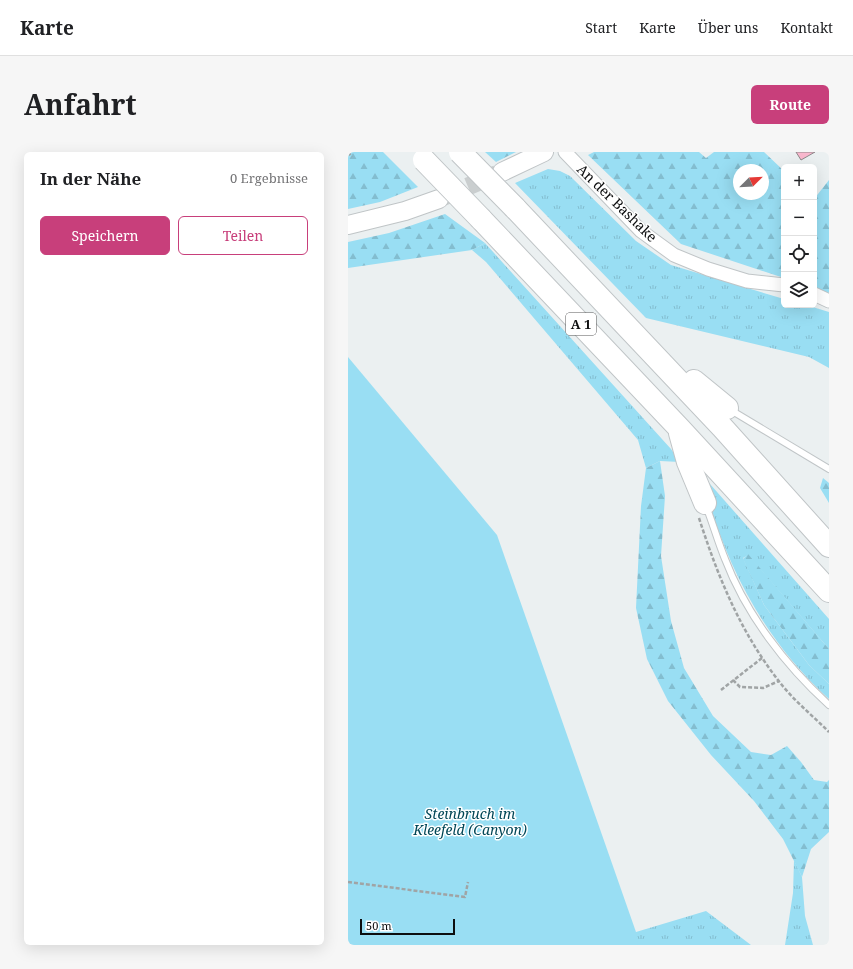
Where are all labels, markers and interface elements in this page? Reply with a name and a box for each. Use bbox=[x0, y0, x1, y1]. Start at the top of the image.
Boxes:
text: Karte bbox=[20, 15, 74, 41]
text: Start bbox=[585, 18, 617, 37]
text: Karte bbox=[639, 18, 676, 37]
text: Über uns bbox=[698, 18, 758, 37]
text: Kontakt bbox=[780, 18, 833, 37]
text: Anfahrt bbox=[24, 85, 137, 123]
button: Route bbox=[751, 85, 829, 124]
street label: An der Bashake bbox=[573, 160, 661, 246]
north arrow bbox=[733, 164, 769, 200]
map controls bbox=[781, 164, 817, 308]
button: + bbox=[781, 164, 817, 200]
text: In der Nähe bbox=[40, 167, 141, 190]
text: 0 Ergebnisse bbox=[230, 169, 308, 187]
button: − bbox=[781, 200, 817, 236]
button: Speichern bbox=[40, 216, 170, 255]
button: Teilen bbox=[178, 216, 308, 255]
button: locate bbox=[781, 236, 817, 272]
button: layers bbox=[781, 272, 817, 308]
road number: A 1 bbox=[566, 313, 596, 335]
park label: Steinbruch im Kleefeld (Canyon) bbox=[412, 804, 527, 839]
scale bar bbox=[360, 917, 455, 936]
text: 50 m bbox=[366, 918, 392, 933]

